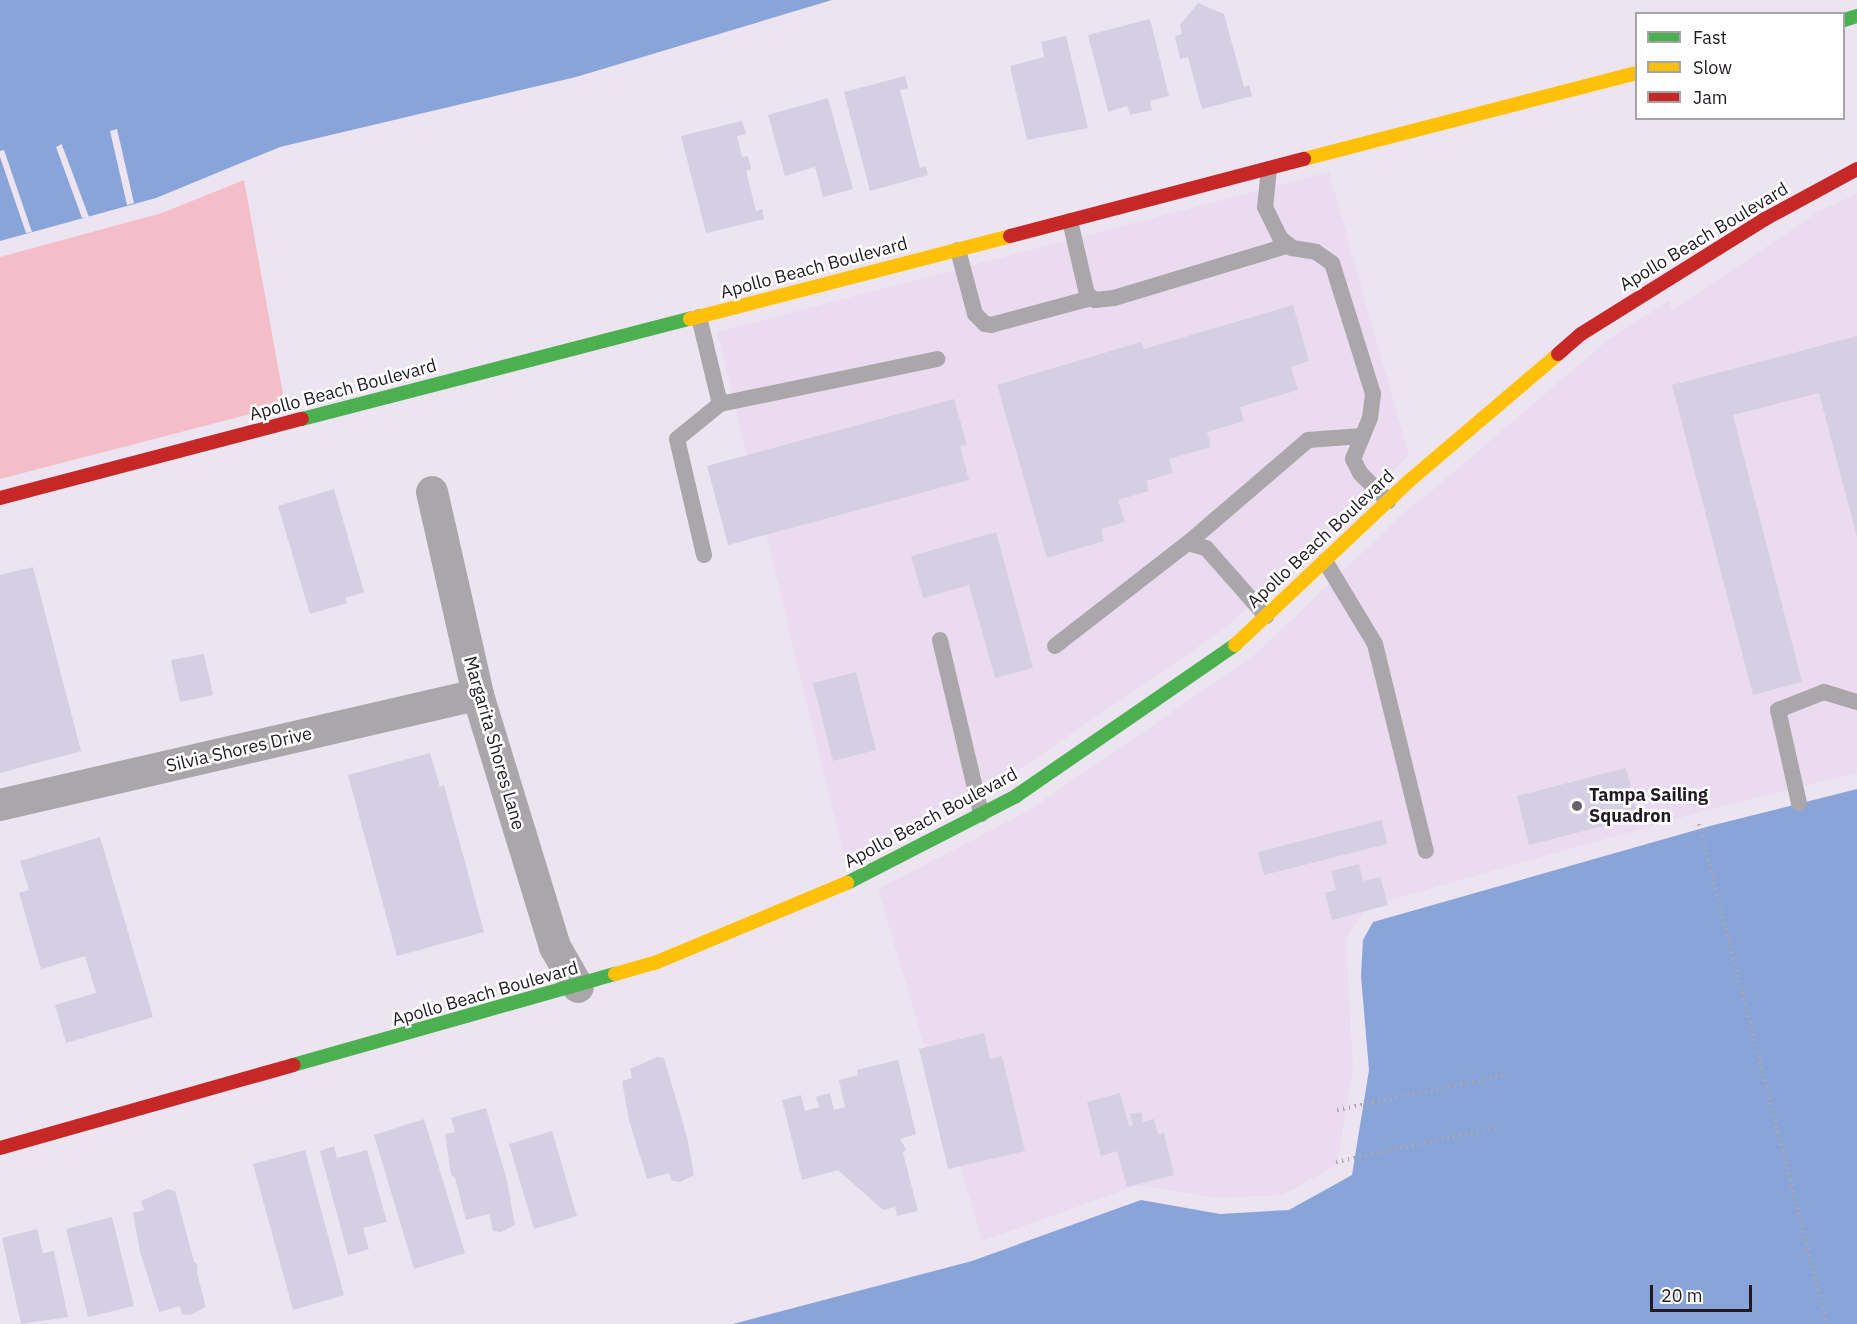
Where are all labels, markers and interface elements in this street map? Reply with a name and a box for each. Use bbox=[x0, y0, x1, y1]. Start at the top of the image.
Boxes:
legend bbox=[1635, 12, 1845, 120]
text: Fast bbox=[1693, 26, 1727, 49]
text: Slow bbox=[1693, 56, 1732, 79]
text: Jam bbox=[1693, 86, 1728, 109]
street label: Apollo Beach Boulevard bbox=[1616, 178, 1792, 296]
street label: Apollo Beach Boulevard bbox=[718, 233, 910, 303]
street label: Apollo Beach Boulevard bbox=[247, 355, 439, 425]
street label: Apollo Beach Boulevard bbox=[1243, 465, 1399, 613]
street label: Margarita Shores Lane bbox=[459, 654, 529, 832]
street label: Silvia Shores Drive bbox=[164, 723, 314, 777]
street label: Apollo Beach Boulevard bbox=[841, 763, 1021, 873]
place label: Tampa Sailing Squadron bbox=[1589, 785, 1708, 828]
marker: Tampa Sailing Squadron bbox=[1570, 799, 1584, 813]
street label: Apollo Beach Boulevard bbox=[389, 957, 581, 1031]
scale bar bbox=[1653, 1273, 1755, 1311]
text: 20 m bbox=[1661, 1284, 1703, 1307]

